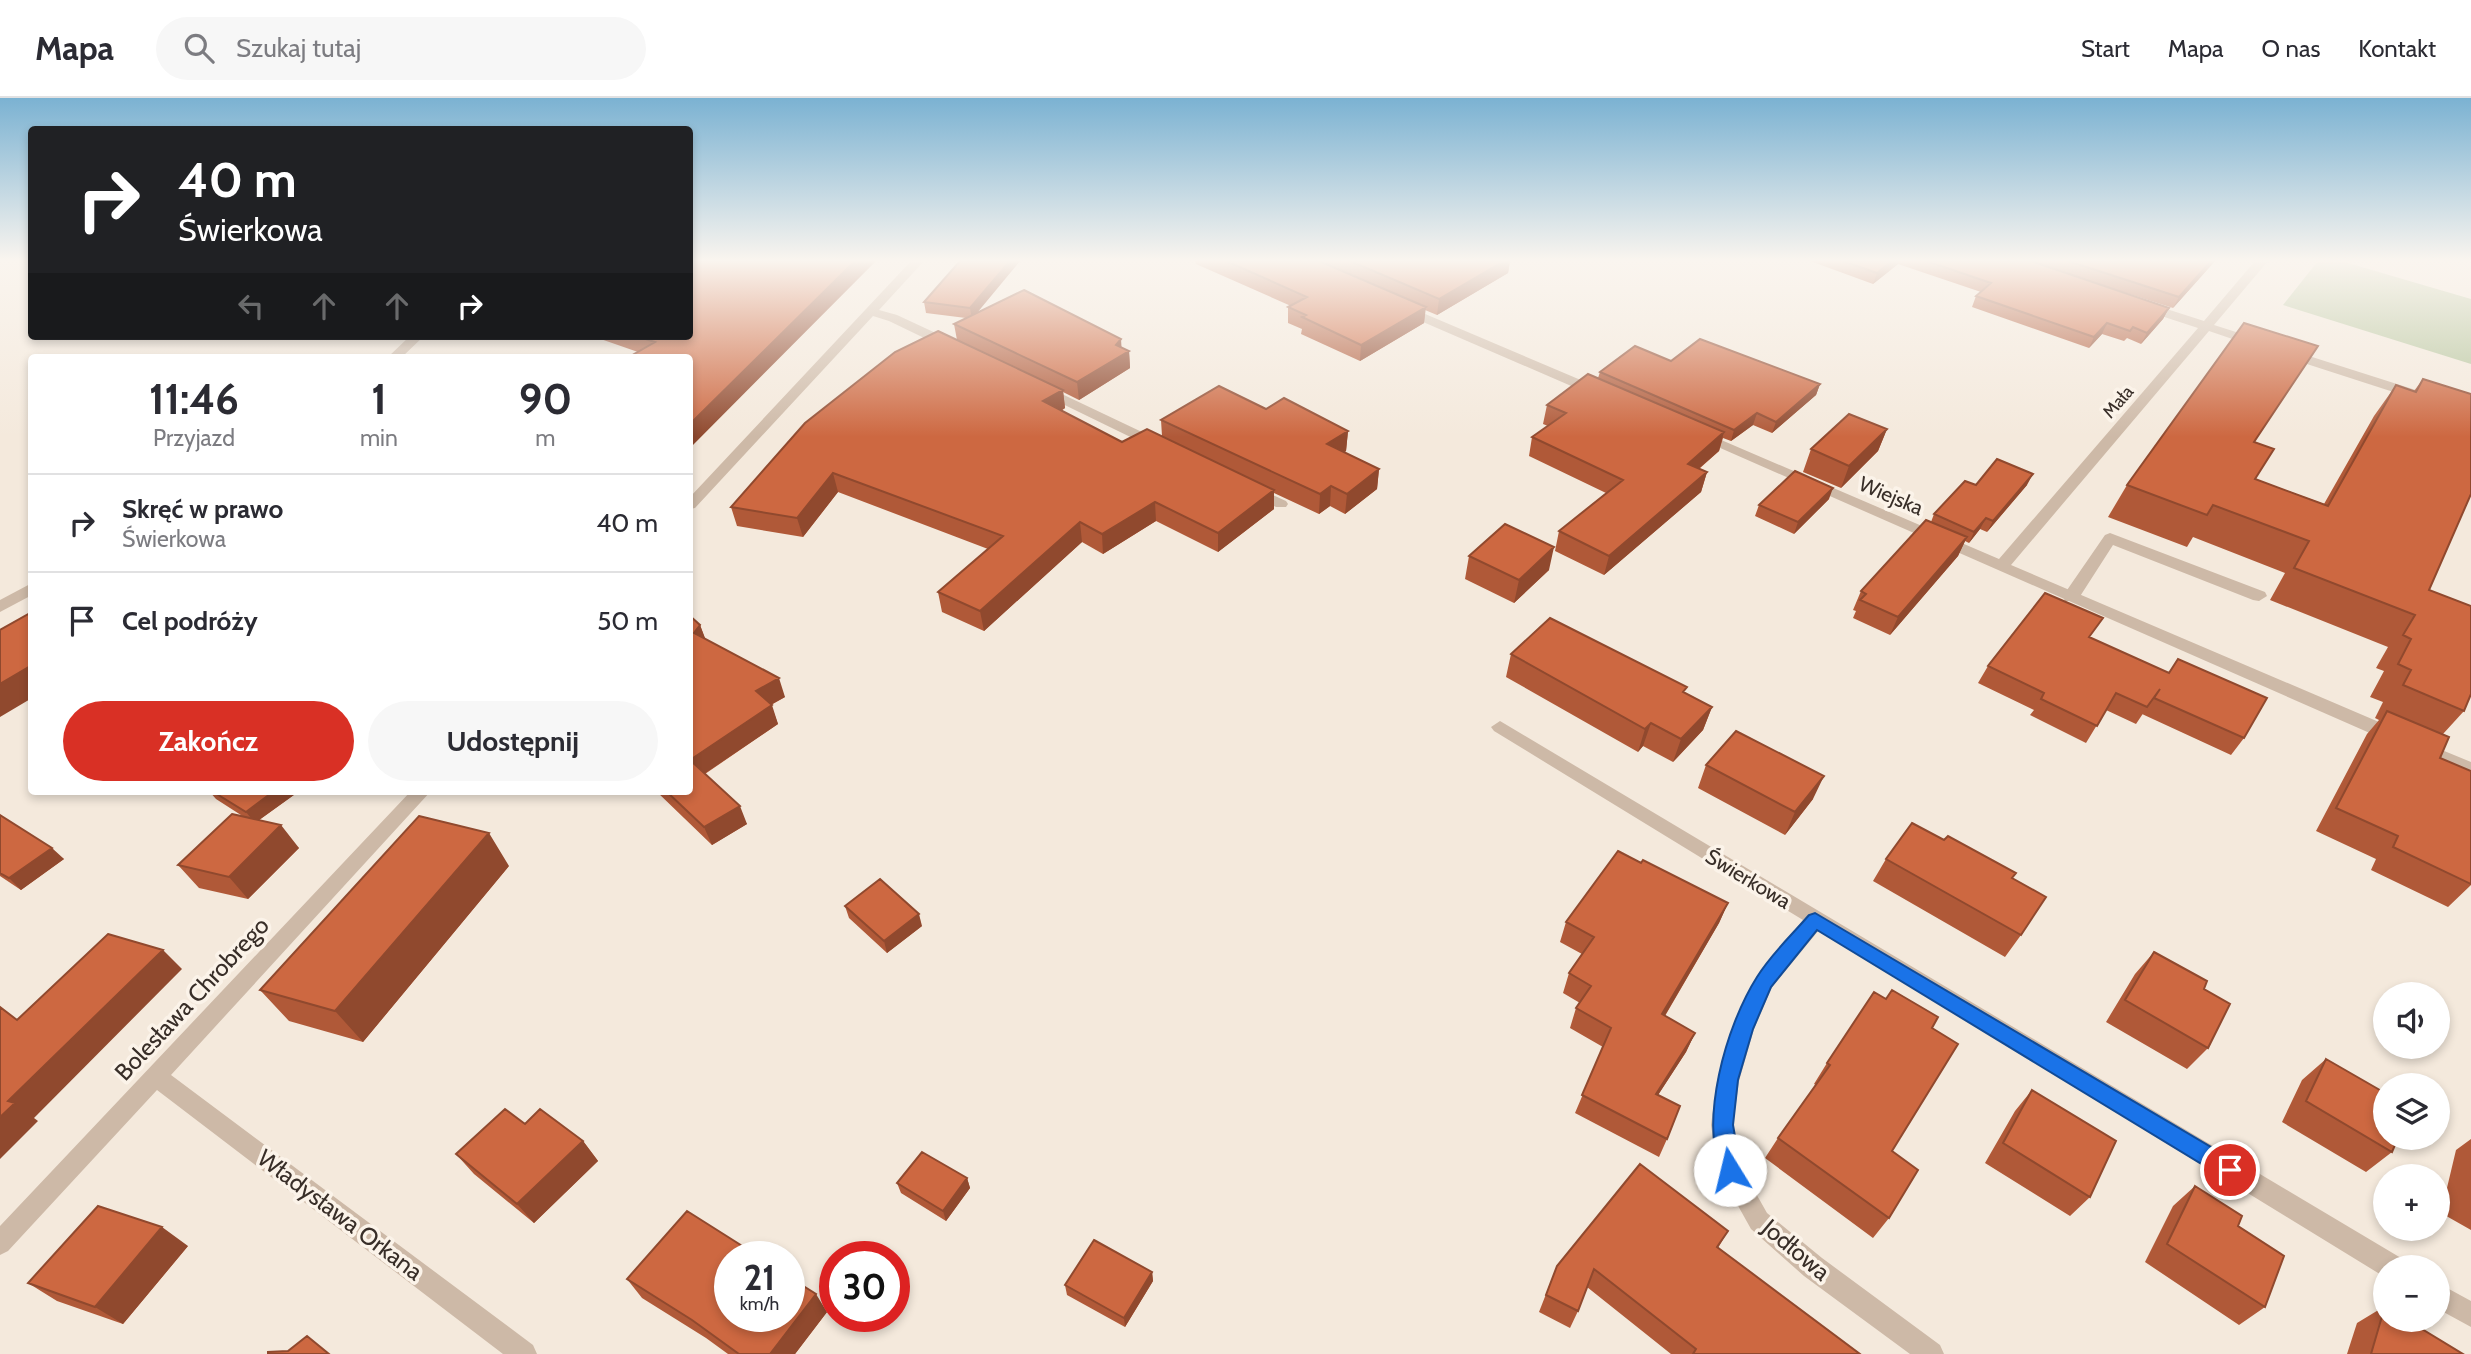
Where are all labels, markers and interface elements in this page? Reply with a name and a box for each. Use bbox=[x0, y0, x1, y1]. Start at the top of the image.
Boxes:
search box bbox=[156, 17, 646, 80]
text: Mapa bbox=[35, 28, 114, 68]
icon: search bbox=[180, 29, 218, 67]
text: Szukaj tutaj bbox=[236, 32, 361, 64]
text: Start bbox=[2081, 34, 2130, 63]
text: Mapa bbox=[2168, 34, 2224, 63]
text: O nas bbox=[2262, 34, 2320, 63]
text: Kontakt bbox=[2358, 34, 2436, 63]
text: 40 m bbox=[178, 150, 297, 209]
icon: right bbox=[63, 154, 154, 245]
text: Świerkowa bbox=[178, 210, 323, 249]
icon: left bbox=[232, 287, 270, 325]
icon: ahead bbox=[305, 287, 343, 325]
icon: ahead bbox=[378, 287, 416, 325]
icon: right bbox=[451, 287, 489, 325]
text: 11:46 bbox=[149, 373, 239, 425]
text: 1 bbox=[371, 373, 387, 425]
text: 90 bbox=[519, 373, 572, 425]
street label: Mała bbox=[2098, 381, 2138, 423]
text: Przyjazd bbox=[153, 424, 235, 452]
text: min bbox=[360, 424, 398, 452]
text: m bbox=[535, 424, 556, 452]
street label: Wiejska bbox=[1855, 471, 1927, 521]
text: Skręć w prawo bbox=[122, 493, 283, 525]
icon: right bbox=[63, 504, 101, 542]
text: 40 m bbox=[596, 507, 658, 539]
text: Świerkowa bbox=[122, 525, 226, 553]
icon: arrive bbox=[63, 602, 101, 640]
text: Cel podróży bbox=[122, 605, 258, 637]
text: 50 m bbox=[597, 605, 658, 637]
button: Zakończ bbox=[63, 701, 354, 781]
button: Udostępnij bbox=[368, 701, 658, 781]
street label: Świerkowa bbox=[1701, 843, 1795, 914]
street label: Bolesława Chrobrego bbox=[108, 911, 275, 1086]
map controls bbox=[2373, 982, 2450, 1332]
button: sound bbox=[2373, 982, 2450, 1059]
button: layers bbox=[2373, 1073, 2450, 1150]
position arrow bbox=[1693, 1133, 1767, 1207]
pin bbox=[2200, 1140, 2260, 1200]
street label: Władysława Orkana bbox=[252, 1143, 429, 1286]
icon: arrive bbox=[2211, 1151, 2249, 1189]
button: + bbox=[2373, 1164, 2450, 1241]
street label: Jodłowa bbox=[1756, 1212, 1837, 1287]
speed limit sign: 30 bbox=[819, 1241, 910, 1332]
button: − bbox=[2373, 1255, 2450, 1332]
text: 21 bbox=[744, 1256, 775, 1299]
text: km/h bbox=[740, 1293, 779, 1315]

